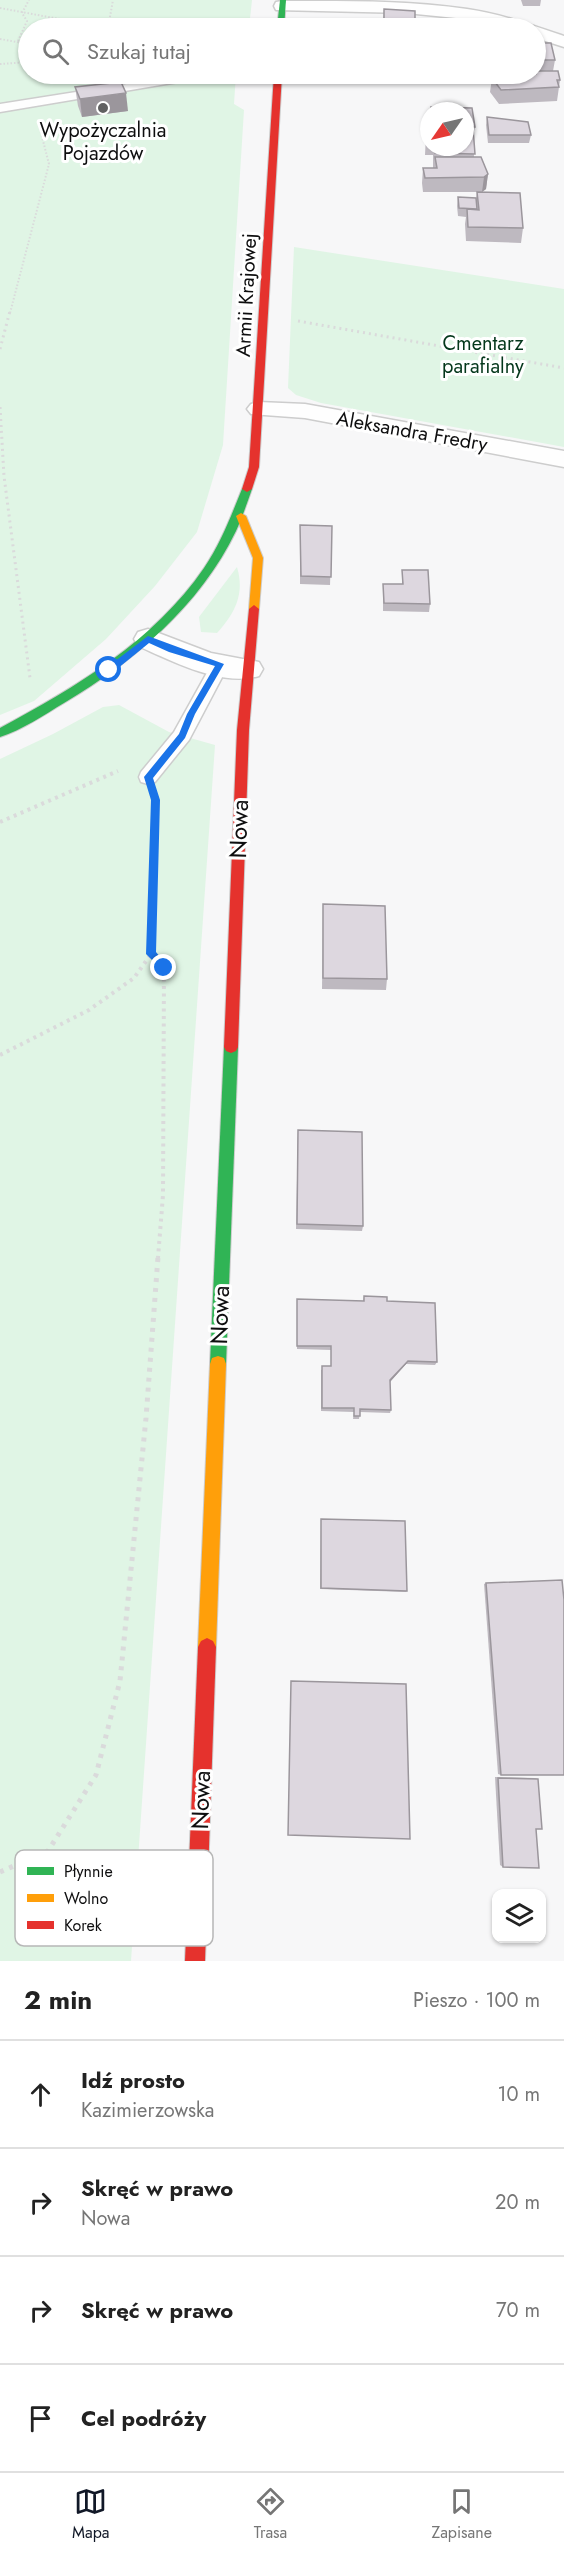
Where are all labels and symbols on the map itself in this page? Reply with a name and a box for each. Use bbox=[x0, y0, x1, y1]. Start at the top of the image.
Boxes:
marker: Wypożyczalnia Pojazdów bbox=[96, 101, 110, 115]
north arrow bbox=[420, 102, 474, 156]
place label: Wypożyczalnia Pojazdów bbox=[40, 116, 166, 168]
street label: Armii Krajowej bbox=[229, 232, 264, 358]
park label: Cmentarz parafialny bbox=[442, 329, 524, 381]
street label: Aleksandra Fredry bbox=[334, 404, 490, 459]
route start bbox=[95, 656, 121, 682]
street label: Nowa bbox=[220, 799, 257, 859]
route end bbox=[150, 954, 176, 980]
street label: Nowa bbox=[201, 1285, 238, 1345]
street label: Nowa bbox=[182, 1770, 219, 1830]
legend bbox=[15, 1850, 213, 1946]
text: Płynnie bbox=[64, 1860, 113, 1883]
text: Wolno bbox=[64, 1887, 108, 1910]
text: Korek bbox=[64, 1914, 103, 1937]

